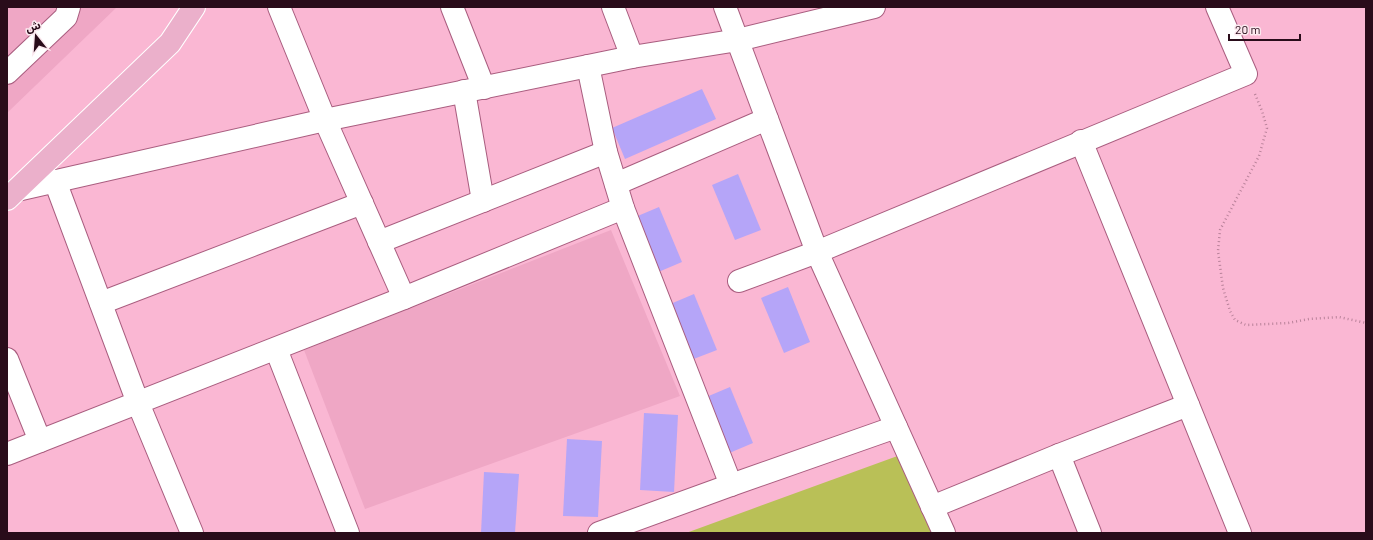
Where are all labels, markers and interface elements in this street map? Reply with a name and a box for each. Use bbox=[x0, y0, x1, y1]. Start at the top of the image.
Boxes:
north arrow bbox=[16, 16, 56, 56]
scale bar bbox=[1229, 16, 1300, 42]
text: ش bbox=[24, 18, 42, 35]
text: 20 m bbox=[1235, 22, 1261, 36]

